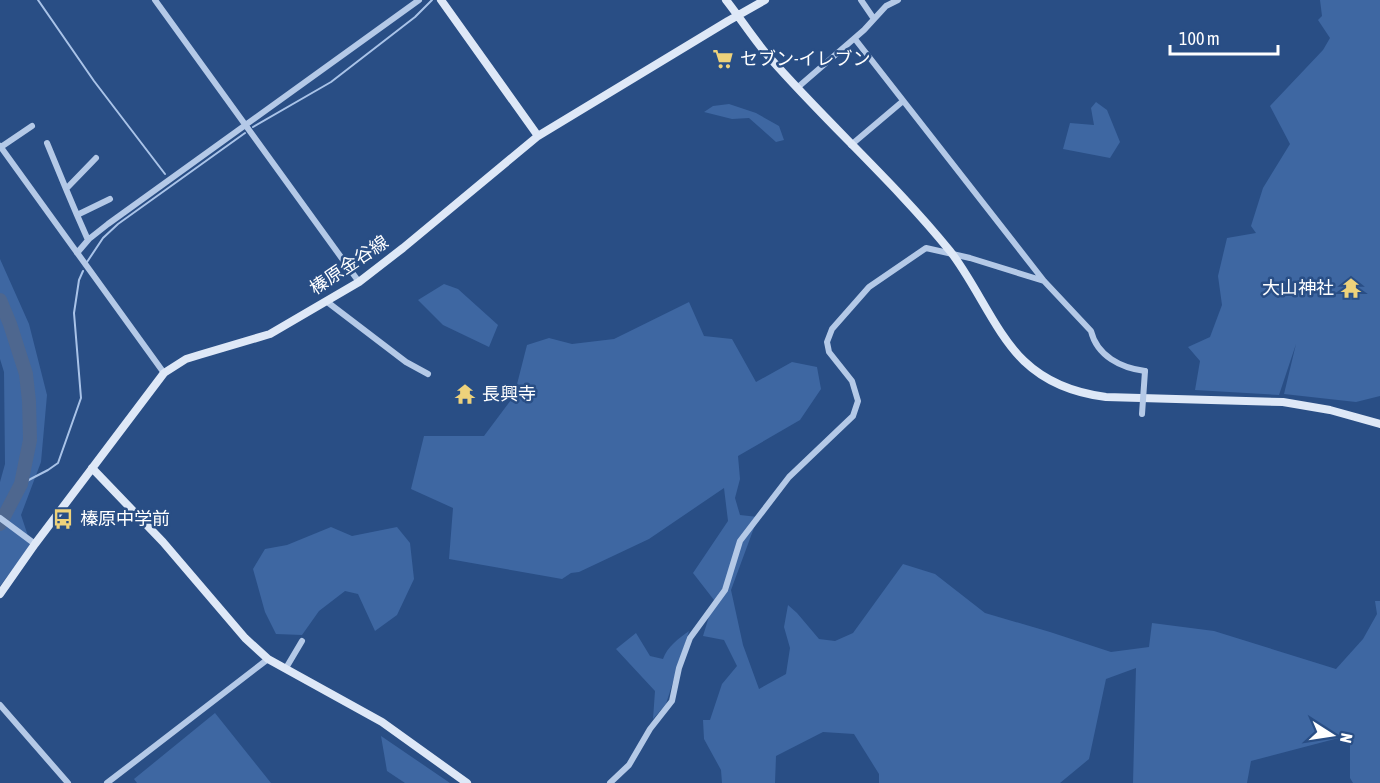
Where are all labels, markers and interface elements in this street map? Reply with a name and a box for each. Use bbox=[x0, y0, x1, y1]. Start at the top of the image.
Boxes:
scale bar bbox=[1170, 18, 1278, 56]
text: 100 m bbox=[1179, 28, 1220, 49]
supermarket icon: セブン-イレブン bbox=[711, 47, 735, 71]
place label: セブン-イレブン bbox=[740, 48, 871, 69]
street label: 榛原金谷線 bbox=[306, 231, 392, 298]
temple icon: 大山神社 bbox=[1339, 276, 1363, 300]
place label: 大山神社 bbox=[1262, 277, 1334, 298]
temple icon: 長興寺 bbox=[453, 382, 477, 406]
place label: 長興寺 bbox=[482, 383, 536, 404]
bus stop icon: 榛原中学前 bbox=[51, 507, 75, 531]
place label: 榛原中学前 bbox=[80, 508, 170, 529]
north arrow bbox=[1302, 705, 1362, 765]
text: N bbox=[1337, 732, 1356, 745]

